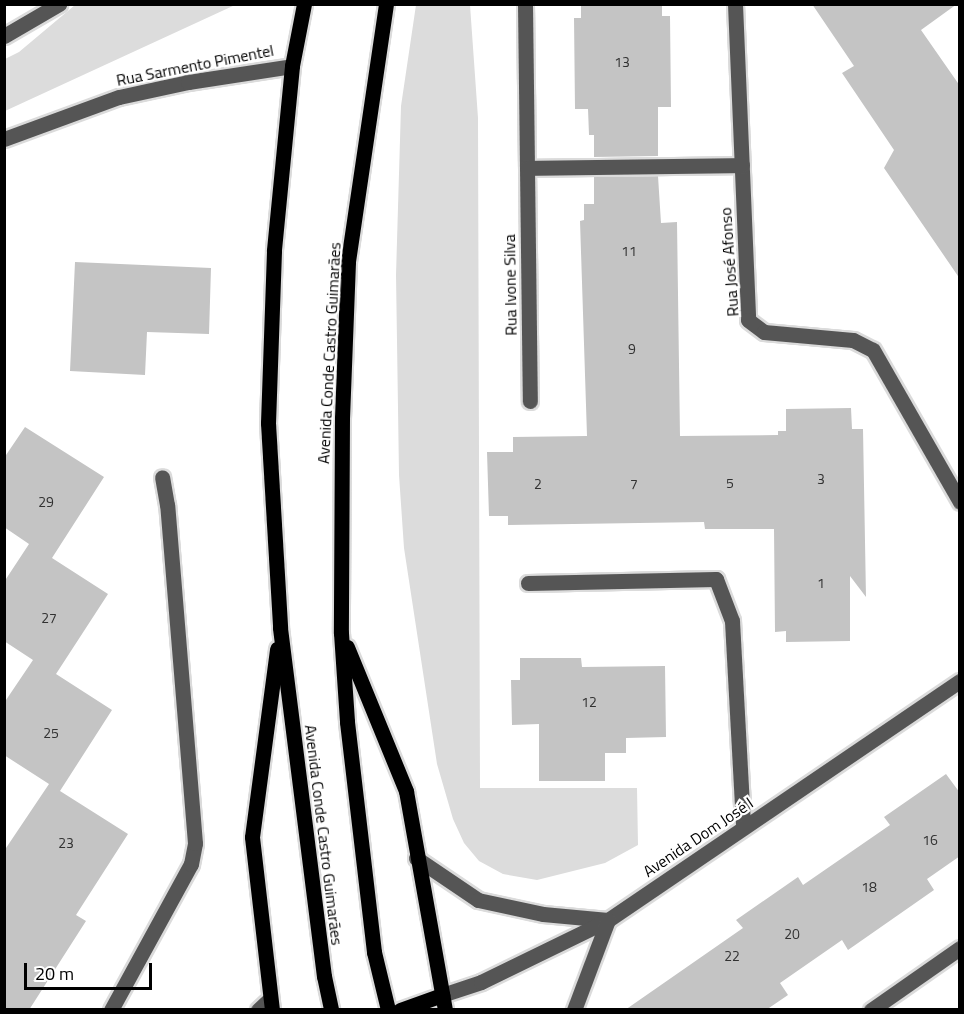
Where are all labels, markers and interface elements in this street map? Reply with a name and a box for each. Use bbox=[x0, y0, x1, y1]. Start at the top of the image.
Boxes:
street label: Rua Sarmento Pimentel bbox=[115, 40, 275, 90]
house number: 13 bbox=[614, 54, 630, 70]
street label: Rua José Afonso bbox=[716, 207, 742, 317]
street label: Rua Ivone Silva bbox=[500, 234, 520, 336]
street label: Avenida Conde Castro Guimarães bbox=[314, 242, 344, 464]
house number: 11 bbox=[621, 243, 637, 259]
house number: 9 bbox=[628, 341, 636, 357]
house number: 3 bbox=[817, 471, 825, 487]
house number: 5 bbox=[726, 475, 734, 491]
house number: 2 bbox=[534, 476, 542, 492]
house number: 7 bbox=[630, 476, 638, 492]
house number: 29 bbox=[38, 494, 54, 510]
house number: 1 bbox=[817, 575, 825, 591]
house number: 27 bbox=[41, 610, 57, 626]
house number: 12 bbox=[581, 694, 597, 710]
street label: Avenida Conde Castro Guimarães bbox=[301, 724, 347, 946]
house number: 25 bbox=[43, 725, 59, 741]
street label: Avenida Dom José I bbox=[639, 793, 757, 881]
house number: 16 bbox=[922, 832, 938, 848]
house number: 23 bbox=[58, 835, 74, 851]
house number: 18 bbox=[861, 879, 877, 895]
house number: 20 bbox=[784, 926, 800, 942]
house number: 22 bbox=[724, 948, 740, 964]
scale bar bbox=[27, 951, 154, 989]
text: 20 m bbox=[35, 960, 74, 987]

